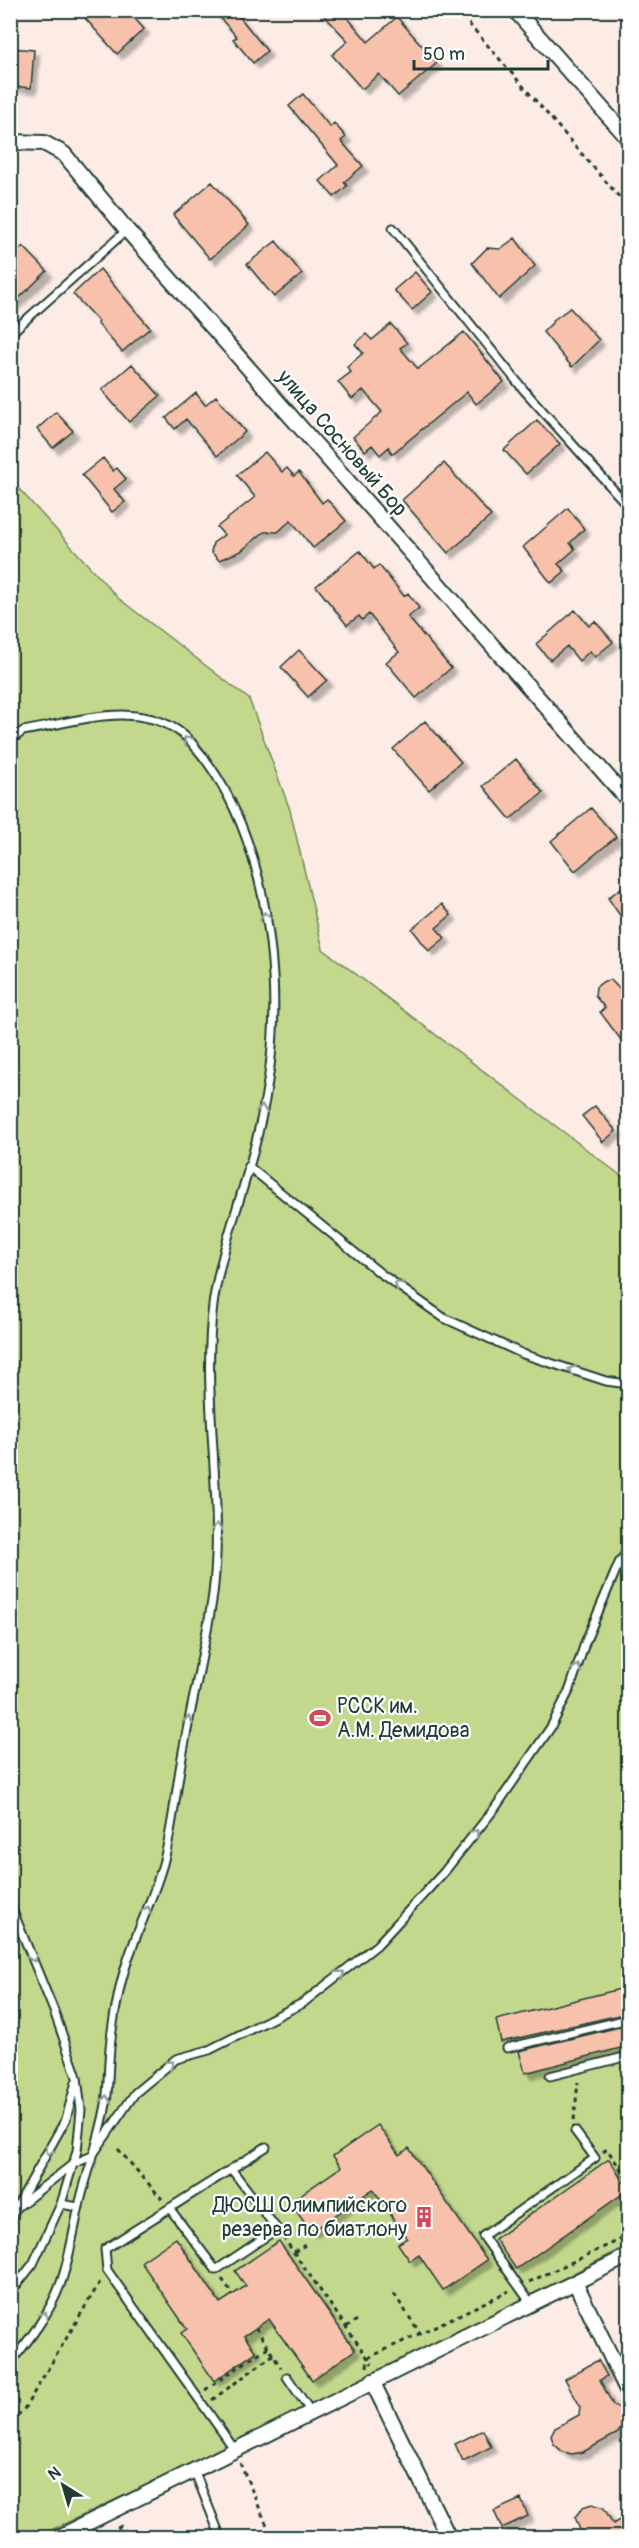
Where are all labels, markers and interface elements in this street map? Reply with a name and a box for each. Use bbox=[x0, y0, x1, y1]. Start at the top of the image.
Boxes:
scale bar bbox=[414, 33, 548, 71]
text: 50 m bbox=[423, 43, 465, 66]
street label: улица Сосновый Бор bbox=[270, 363, 413, 522]
one-way arrow bbox=[184, 736, 194, 747]
one-way arrow bbox=[260, 911, 273, 921]
one-way arrow bbox=[256, 1105, 268, 1114]
one-way arrow bbox=[393, 1281, 404, 1292]
one-way arrow bbox=[567, 1364, 578, 1377]
one-way arrow bbox=[210, 1523, 223, 1532]
one-way arrow bbox=[569, 1663, 582, 1674]
place label: РССК им. А.М. Демидова bbox=[337, 1693, 470, 1744]
sports icon: РССК им. А.М. Демидова bbox=[308, 1706, 332, 1730]
one-way arrow bbox=[182, 1715, 194, 1724]
one-way arrow bbox=[467, 1829, 478, 1840]
one-way arrow bbox=[140, 1905, 153, 1916]
one-way arrow bbox=[26, 1952, 38, 1963]
one-way arrow bbox=[334, 1970, 345, 1981]
one-way arrow bbox=[163, 2061, 174, 2072]
one-way arrow bbox=[100, 2094, 112, 2103]
one-way arrow bbox=[45, 2144, 57, 2155]
place label: ДЮСШ Олимпийского резерва по биатлону bbox=[212, 2192, 407, 2243]
building icon: ДЮСШ Олимпийского резерва по биатлону bbox=[412, 2205, 436, 2229]
one-way arrow bbox=[37, 2311, 48, 2322]
north arrow bbox=[33, 2455, 93, 2515]
text: N bbox=[44, 2462, 65, 2485]

